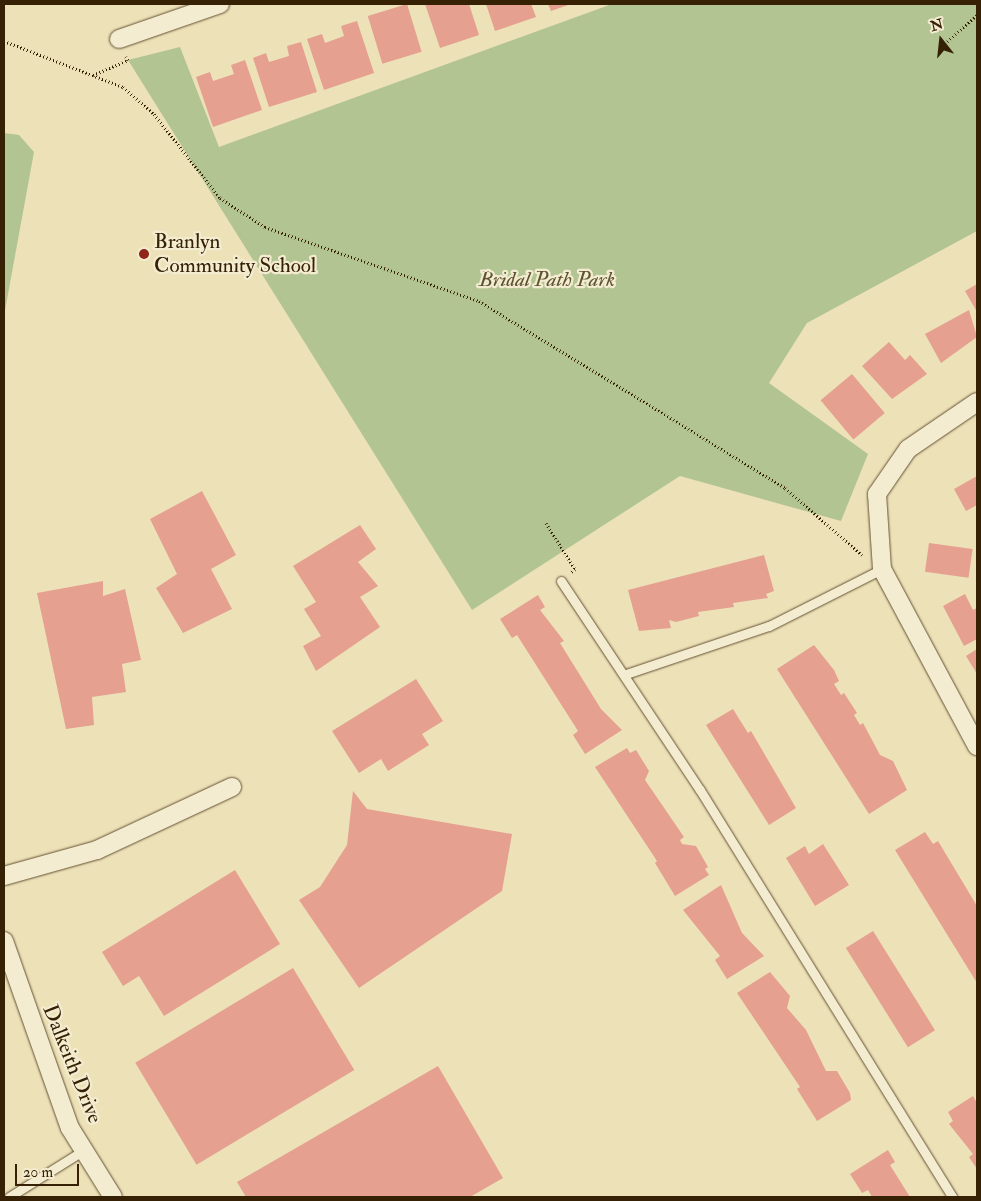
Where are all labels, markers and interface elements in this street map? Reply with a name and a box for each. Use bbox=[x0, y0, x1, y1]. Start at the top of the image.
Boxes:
north arrow bbox=[916, 15, 966, 65]
text: N bbox=[928, 15, 945, 35]
place label: Branlyn Community School bbox=[154, 229, 316, 279]
marker: Branlyn Community School bbox=[138, 248, 150, 260]
park label: Bridal Path Park bbox=[479, 267, 615, 293]
street label: Dalkeith Drive bbox=[37, 1001, 107, 1127]
scale bar bbox=[18, 1154, 81, 1186]
text: 20 m bbox=[23, 1163, 53, 1182]

